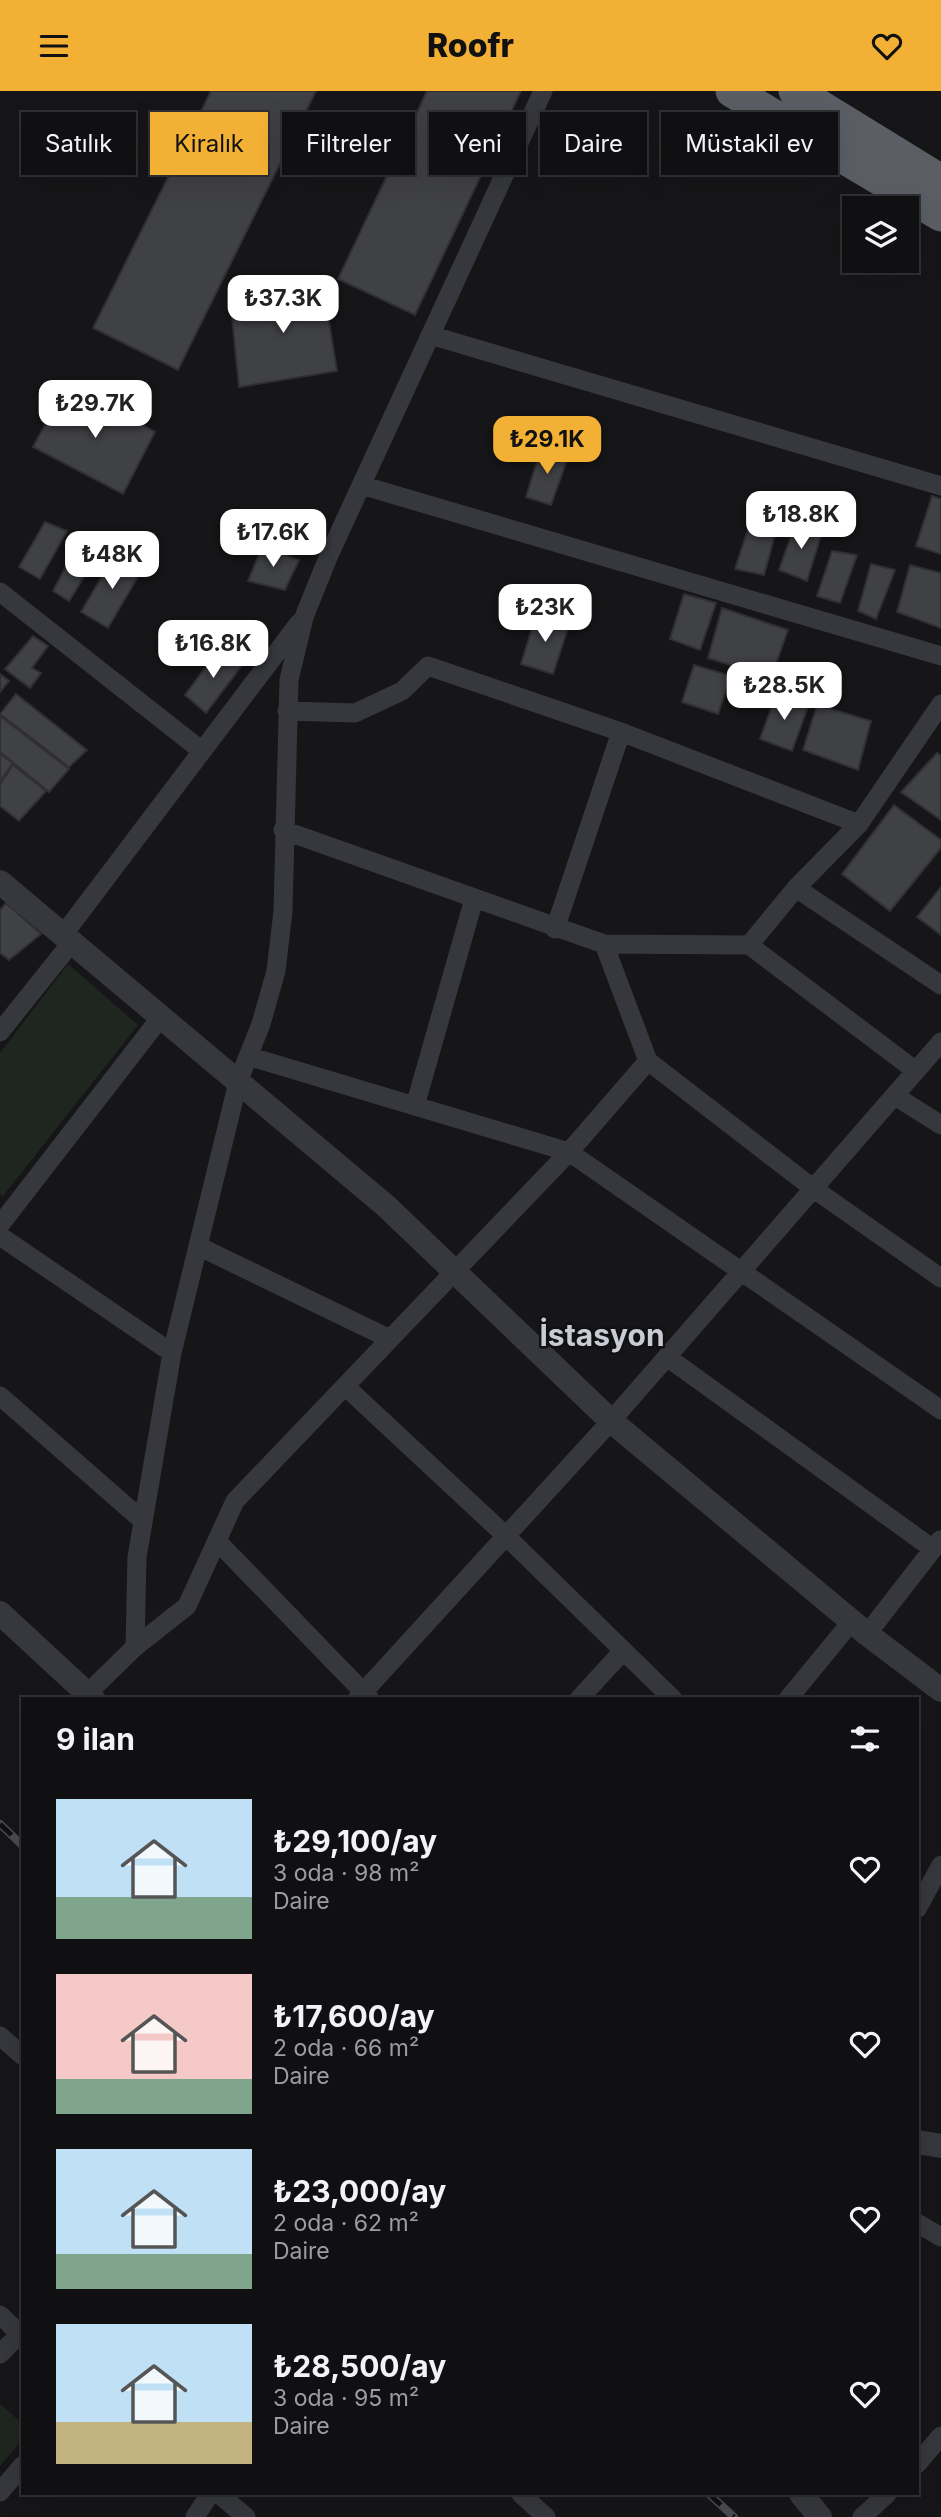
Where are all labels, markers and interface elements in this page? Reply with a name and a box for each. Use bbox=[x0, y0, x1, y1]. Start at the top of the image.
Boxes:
text: Roofr bbox=[427, 26, 514, 65]
icon: menu bbox=[35, 27, 73, 65]
icon: heart bbox=[868, 27, 906, 65]
chip: Satılık bbox=[21, 112, 136, 175]
chip: Kiralık bbox=[150, 112, 268, 175]
chip: Filtreler bbox=[282, 112, 415, 175]
chip: Yeni bbox=[429, 112, 526, 175]
chip: Daire bbox=[540, 112, 647, 175]
chip: Müstakil ev bbox=[661, 112, 838, 175]
map controls bbox=[842, 196, 919, 273]
button: layers bbox=[842, 196, 919, 273]
pin: ₺37.3K bbox=[226, 275, 340, 335]
text: ₺37.3K bbox=[244, 284, 322, 312]
pin: ₺29.7K bbox=[38, 381, 152, 440]
text: ₺29.7K bbox=[55, 389, 135, 417]
pin: ₺29.1K bbox=[490, 417, 604, 476]
text: ₺29.1K bbox=[509, 425, 585, 453]
pin: ₺18.8K bbox=[744, 491, 858, 551]
text: ₺18.8K bbox=[762, 500, 840, 528]
pin: ₺17.6K bbox=[216, 510, 330, 569]
text: ₺17.6K bbox=[236, 518, 310, 546]
pin: ₺48K bbox=[71, 531, 153, 591]
text: ₺48K bbox=[81, 540, 143, 568]
pin: ₺23K bbox=[504, 585, 586, 644]
text: ₺23K bbox=[515, 593, 575, 621]
pin: ₺16.8K bbox=[156, 621, 270, 680]
text: ₺16.8K bbox=[174, 629, 252, 657]
pin: ₺28.5K bbox=[727, 663, 841, 722]
text: ₺28.5K bbox=[743, 671, 825, 699]
district label: İstasyon bbox=[539, 1317, 665, 1353]
icon: filters bbox=[846, 1720, 884, 1758]
text: 9 ilan bbox=[56, 1721, 135, 1757]
text: ₺29,100/ay bbox=[273, 1823, 437, 1859]
icon: home bbox=[112, 1827, 196, 1911]
icon: heart bbox=[846, 1850, 884, 1888]
text: 3 oda · 98 m² bbox=[273, 1859, 419, 1887]
text: Daire bbox=[273, 1887, 330, 1915]
text: ₺17,600/ay bbox=[273, 1998, 435, 2034]
icon: home bbox=[112, 2002, 196, 2086]
icon: heart bbox=[846, 2025, 884, 2063]
text: 2 oda · 66 m² bbox=[273, 2034, 419, 2062]
text: Daire bbox=[273, 2062, 330, 2090]
text: ₺23,000/ay bbox=[273, 2173, 446, 2209]
icon: home bbox=[112, 2177, 196, 2261]
icon: heart bbox=[846, 2200, 884, 2238]
text: 2 oda · 62 m² bbox=[273, 2209, 419, 2237]
text: Daire bbox=[273, 2237, 330, 2265]
text: ₺28,500/ay bbox=[273, 2348, 446, 2384]
icon: home bbox=[112, 2352, 196, 2436]
icon: heart bbox=[846, 2375, 884, 2413]
text: 3 oda · 95 m² bbox=[273, 2384, 419, 2412]
text: Daire bbox=[273, 2412, 330, 2440]

